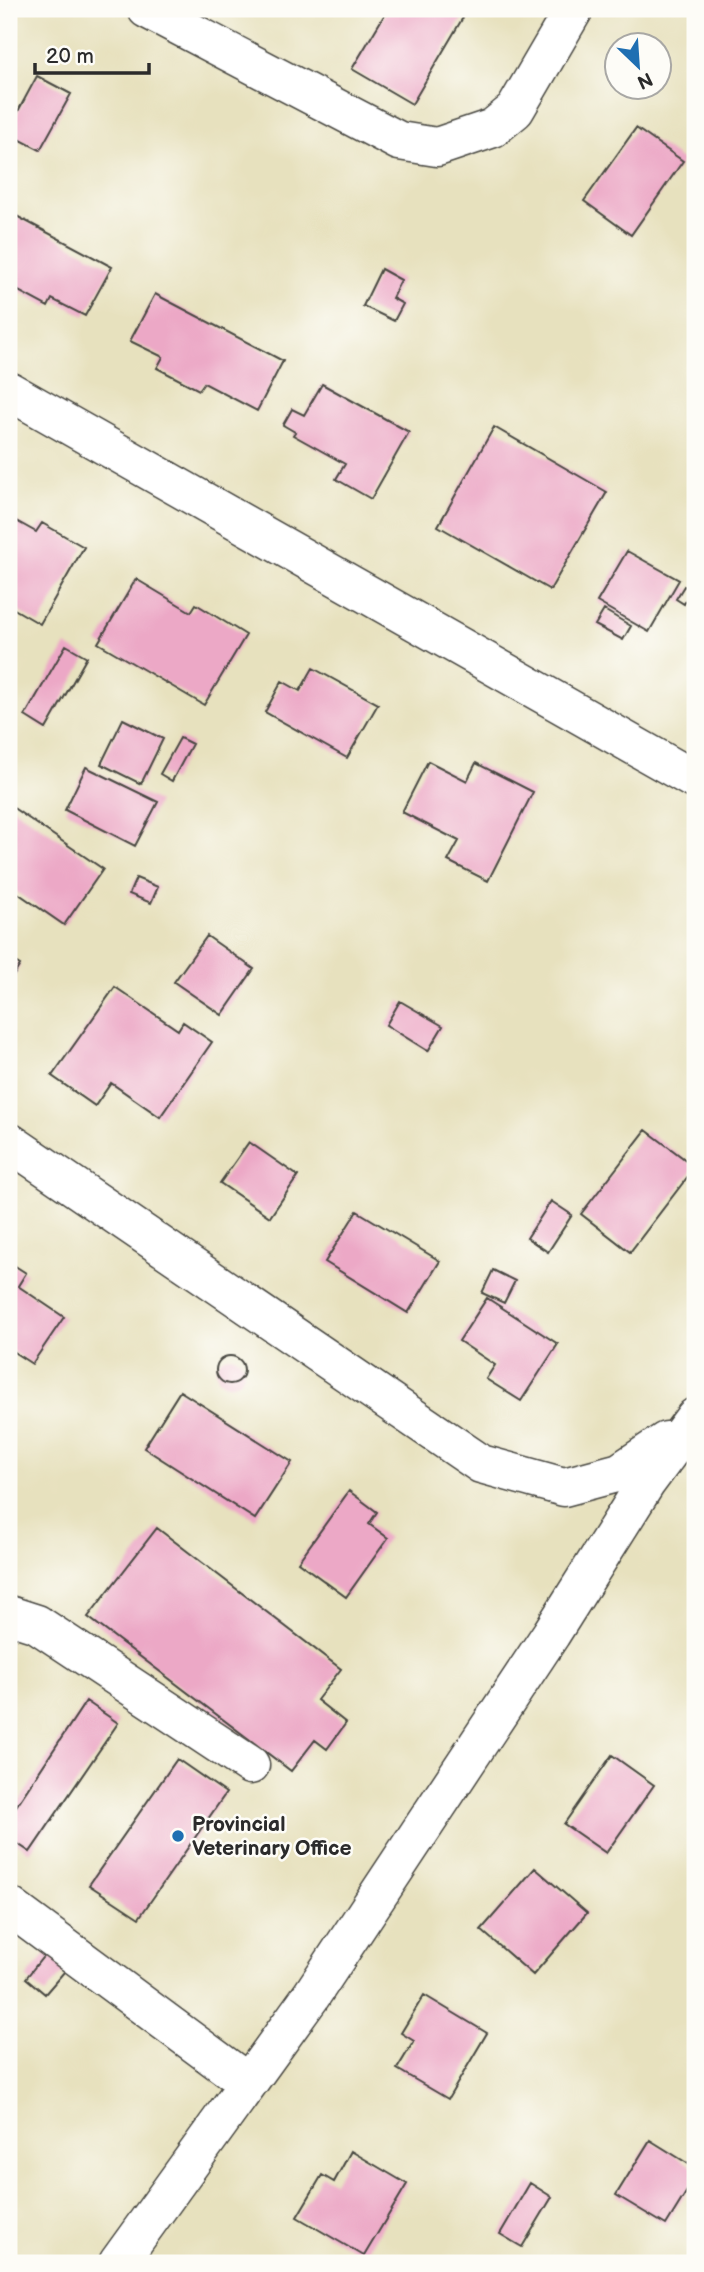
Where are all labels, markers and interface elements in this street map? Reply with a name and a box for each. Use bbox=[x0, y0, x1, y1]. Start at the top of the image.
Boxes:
scale bar bbox=[35, 32, 149, 76]
north arrow bbox=[602, 32, 672, 102]
text: 20 m bbox=[46, 44, 94, 69]
text: N bbox=[633, 67, 656, 93]
place label: Provincial Veterinary Office bbox=[192, 1812, 352, 1861]
marker: Provincial Veterinary Office bbox=[170, 1828, 186, 1844]

